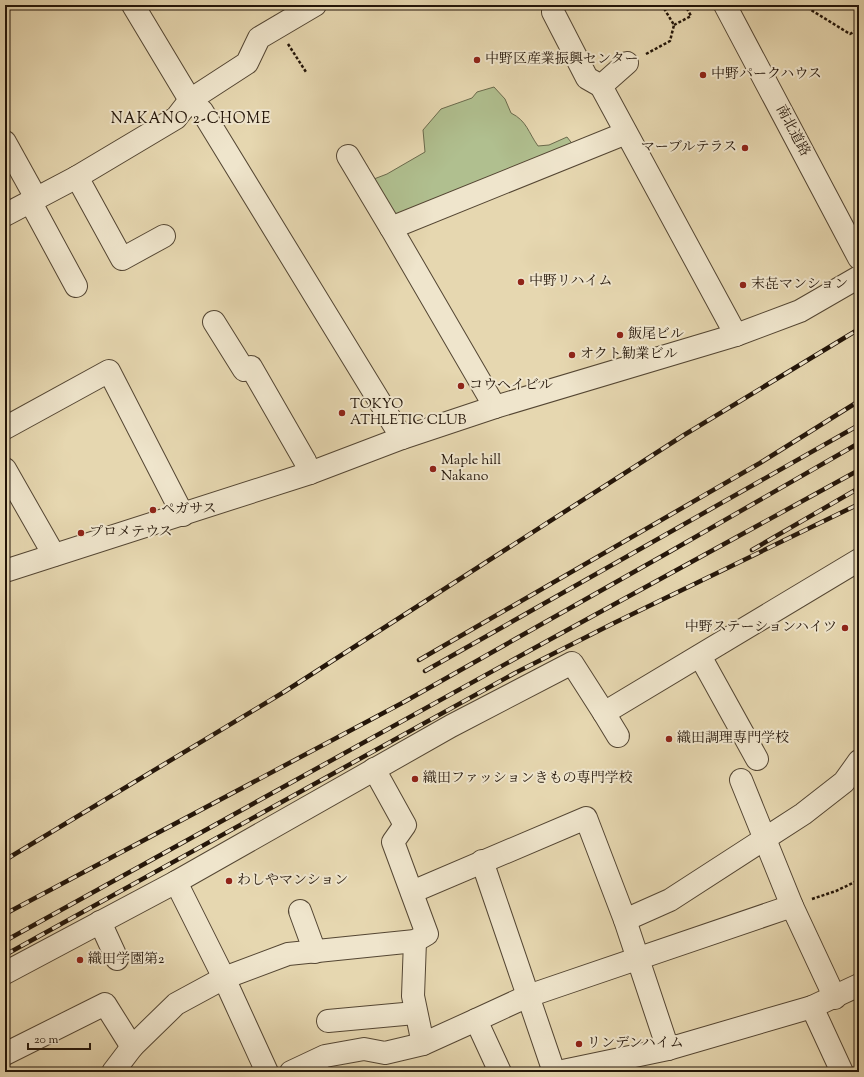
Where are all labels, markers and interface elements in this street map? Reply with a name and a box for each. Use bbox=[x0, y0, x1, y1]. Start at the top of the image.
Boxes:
place label: 中野区産業振興センター bbox=[485, 50, 638, 70]
marker: 中野区産業振興センター bbox=[472, 55, 482, 65]
place label: 中野パークハウス bbox=[711, 65, 822, 85]
marker: 中野パークハウス bbox=[698, 70, 708, 80]
street label: 南北道路 bbox=[770, 102, 814, 160]
district label: NAKANO 2-CHOME bbox=[111, 109, 271, 130]
place label: マーブルテラス bbox=[641, 138, 737, 158]
marker: マーブルテラス bbox=[740, 143, 750, 153]
place label: 中野リハイム bbox=[529, 272, 613, 292]
place label: 末㐂マンション bbox=[751, 275, 848, 295]
marker: 中野リハイム bbox=[516, 277, 526, 287]
marker: 末㐂マンション bbox=[738, 280, 748, 290]
place label: 飯尾ビル bbox=[628, 325, 684, 345]
marker: 飯尾ビル bbox=[615, 330, 625, 340]
place label: オクト勧業ビル bbox=[580, 345, 678, 365]
marker: オクト勧業ビル bbox=[567, 350, 577, 360]
place label: コウヘイビル bbox=[469, 376, 553, 396]
marker: コウヘイビル bbox=[456, 381, 466, 391]
place label: TOKYO ATHLETIC CLUB bbox=[350, 395, 466, 431]
marker: TOKYO ATHLETIC CLUB bbox=[337, 408, 347, 418]
place label: Maple hill Nakano bbox=[441, 451, 501, 487]
marker: Maple hill Nakano bbox=[428, 464, 438, 474]
place label: ペガサス bbox=[161, 500, 216, 520]
marker: ペガサス bbox=[148, 505, 158, 515]
place label: プロメテウス bbox=[89, 523, 173, 543]
marker: プロメテウス bbox=[76, 528, 86, 538]
place label: 中野ステーションハイツ bbox=[685, 618, 837, 638]
marker: 中野ステーションハイツ bbox=[840, 623, 850, 633]
place label: 織田調理専門学校 bbox=[677, 729, 789, 749]
marker: 織田調理専門学校 bbox=[664, 734, 674, 744]
place label: 織田ファッションきもの専門学校 bbox=[423, 769, 632, 789]
marker: 織田ファッションきもの専門学校 bbox=[410, 774, 420, 784]
place label: わしやマンション bbox=[237, 871, 348, 891]
marker: わしやマンション bbox=[224, 876, 234, 886]
place label: 織田学園第2 bbox=[88, 950, 165, 970]
marker: 織田学園第2 bbox=[75, 955, 85, 965]
scale bar bbox=[28, 1025, 90, 1051]
text: 20 m bbox=[34, 1031, 59, 1049]
place label: リンデンハイム bbox=[587, 1034, 684, 1054]
marker: リンデンハイム bbox=[574, 1039, 584, 1049]

